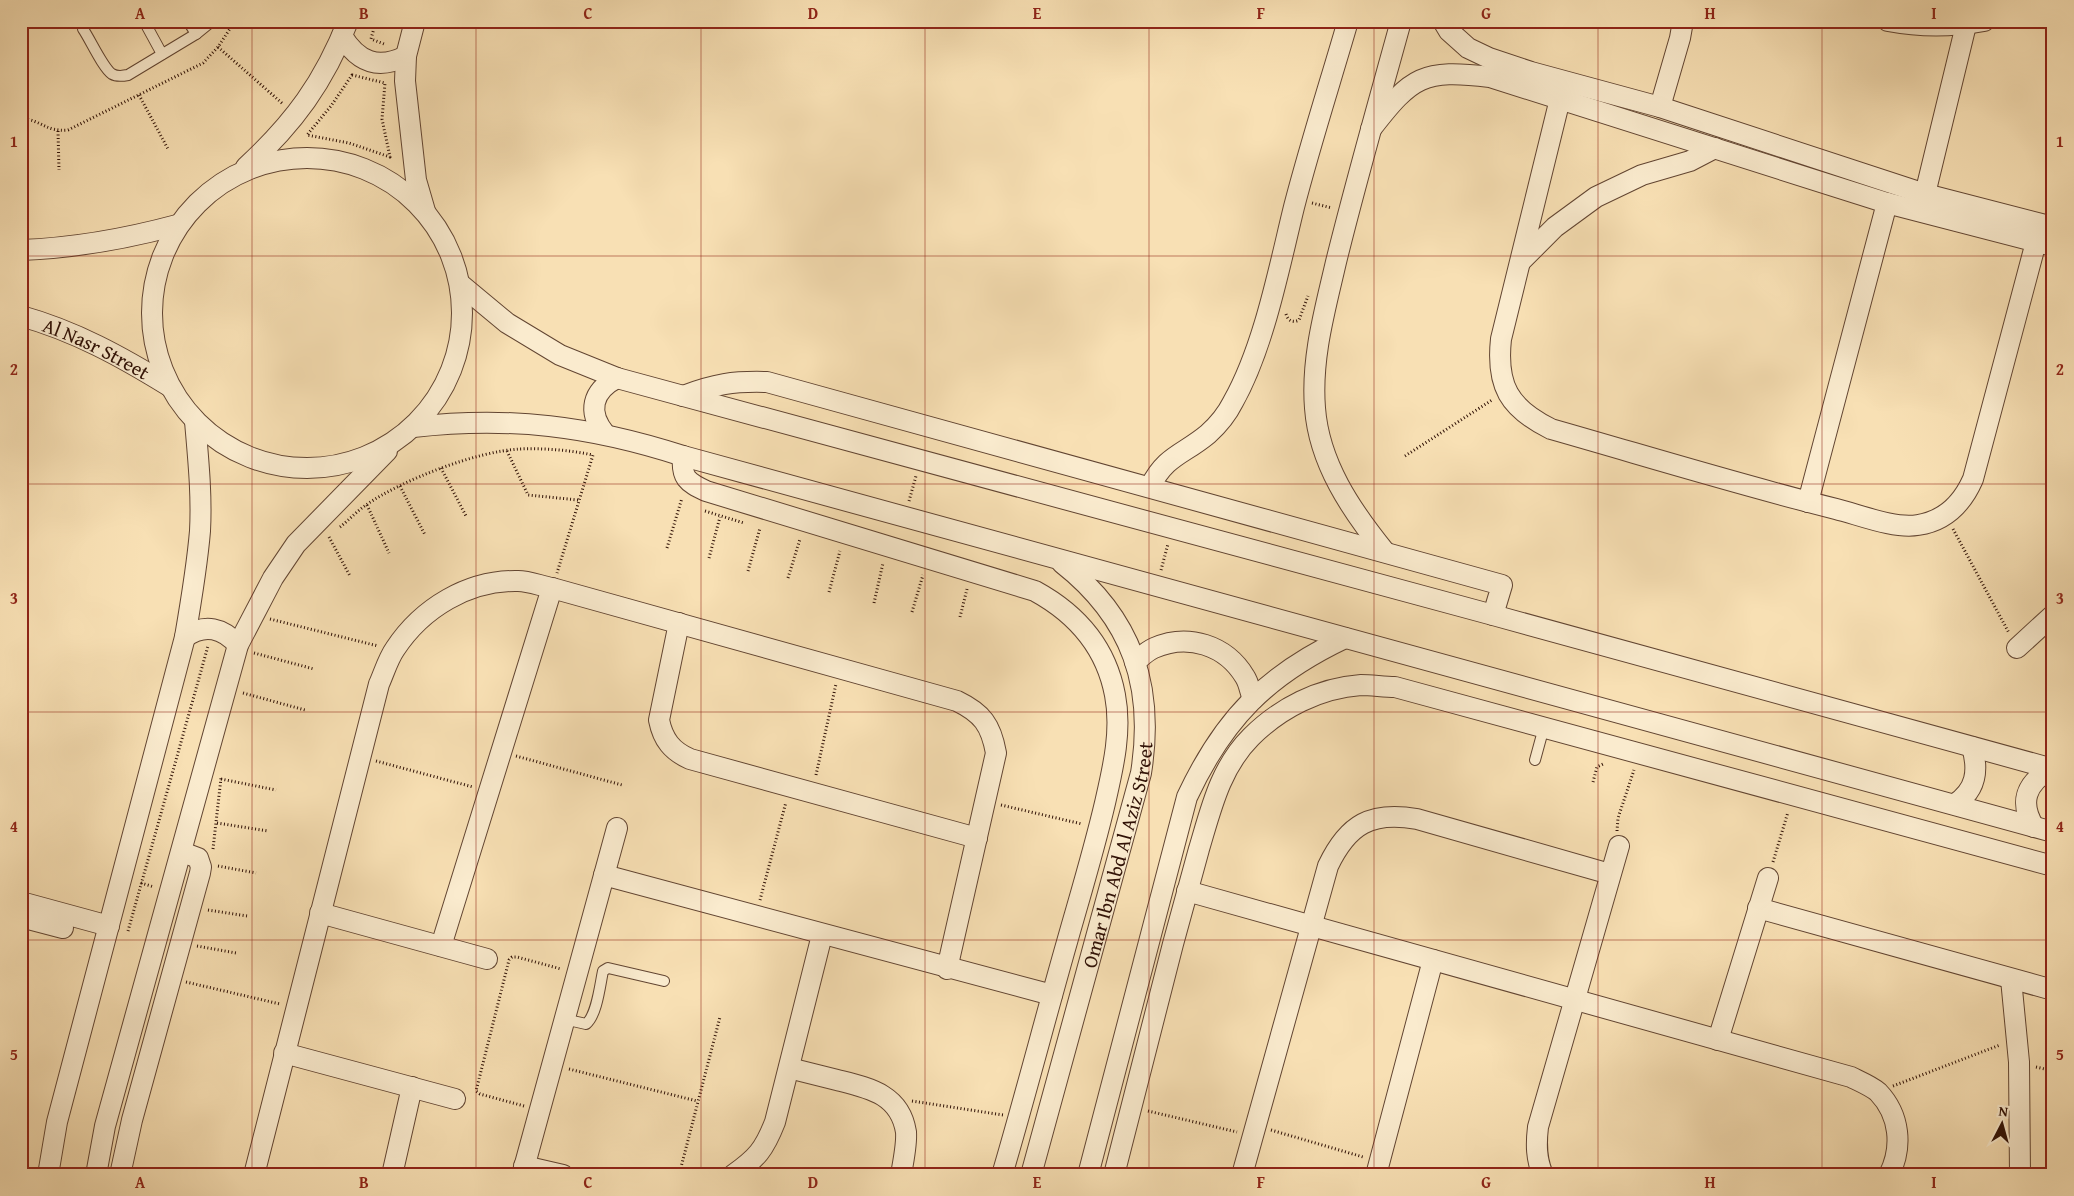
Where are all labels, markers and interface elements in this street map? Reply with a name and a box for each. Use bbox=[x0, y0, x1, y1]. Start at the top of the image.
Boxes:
text: A bbox=[135, 1, 146, 25]
text: B bbox=[359, 1, 369, 25]
text: C bbox=[583, 1, 593, 25]
text: D bbox=[808, 1, 818, 25]
text: E bbox=[1033, 1, 1042, 25]
text: F bbox=[1257, 1, 1265, 25]
text: G bbox=[1481, 1, 1491, 25]
text: H bbox=[1704, 1, 1716, 25]
text: I bbox=[1931, 1, 1937, 25]
text: 1 bbox=[10, 129, 18, 153]
text: 1 bbox=[2056, 129, 2064, 153]
street label: Al Nasr Street bbox=[39, 309, 156, 386]
text: 2 bbox=[10, 357, 18, 381]
text: 2 bbox=[2056, 357, 2064, 381]
text: 3 bbox=[10, 586, 18, 610]
text: 3 bbox=[2056, 586, 2064, 610]
street label: Omar Ibn Abd Al Aziz Street bbox=[1074, 741, 1159, 971]
text: 4 bbox=[10, 814, 18, 838]
text: 4 bbox=[2056, 814, 2064, 838]
text: 5 bbox=[10, 1042, 18, 1066]
text: 5 bbox=[2056, 1042, 2064, 1066]
north arrow bbox=[1976, 1098, 2026, 1148]
text: N bbox=[1998, 1101, 2010, 1122]
text: A bbox=[135, 1170, 146, 1194]
text: B bbox=[359, 1170, 369, 1194]
text: C bbox=[583, 1170, 593, 1194]
text: D bbox=[808, 1170, 818, 1194]
text: E bbox=[1033, 1170, 1042, 1194]
text: F bbox=[1257, 1170, 1265, 1194]
text: G bbox=[1481, 1170, 1491, 1194]
text: H bbox=[1704, 1170, 1716, 1194]
text: I bbox=[1931, 1170, 1937, 1194]

